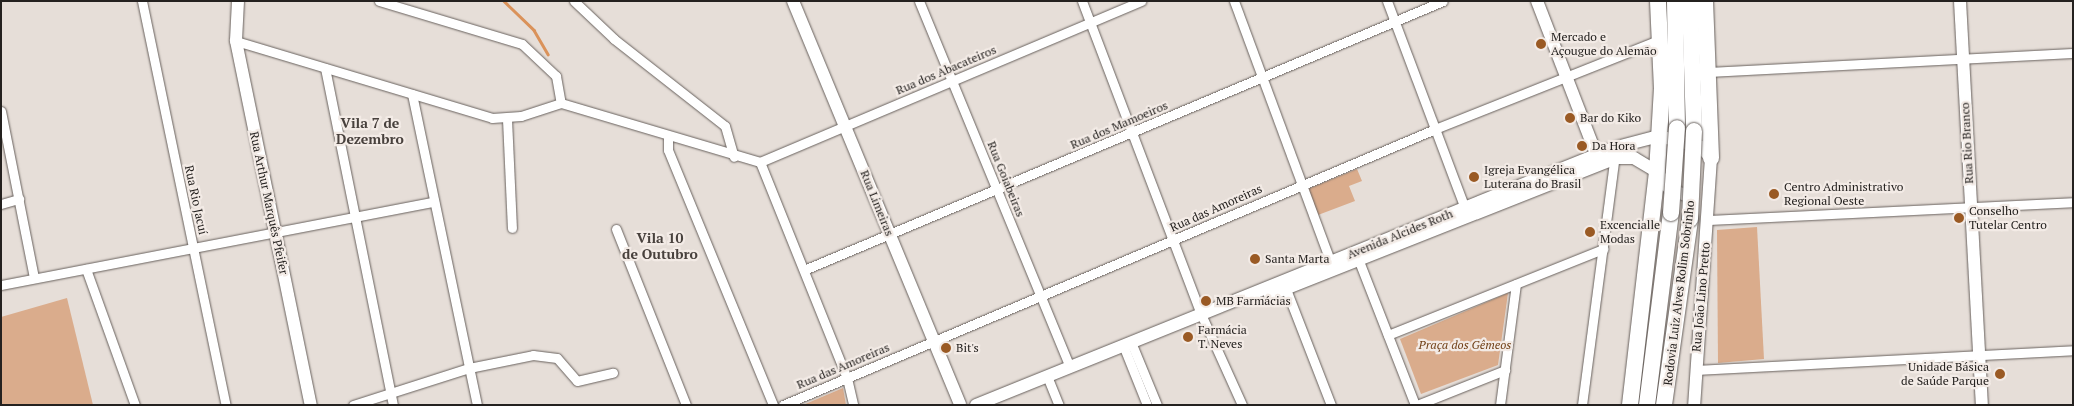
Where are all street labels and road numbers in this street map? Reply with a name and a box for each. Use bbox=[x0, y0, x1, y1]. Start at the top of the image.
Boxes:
street label: Rua dos Abacateiros bbox=[894, 42, 998, 98]
street label: Rua dos Mamoeiros bbox=[1068, 98, 1170, 152]
street label: Rua Rio Branco bbox=[1958, 102, 1976, 184]
street label: Rua Arthur Marquês Pfeifer bbox=[247, 130, 291, 276]
street label: Rua Goiabeiras bbox=[984, 139, 1028, 219]
street label: Rua Rio Jacuí bbox=[182, 164, 210, 236]
street label: Rua Limeiras bbox=[857, 168, 897, 238]
street label: Rua das Amoreiras bbox=[1168, 181, 1264, 235]
street label: Rodovia Luiz Alves Rolim Sobrinho bbox=[1660, 199, 1698, 387]
street label: Avenida Alcides Roth bbox=[1345, 206, 1455, 262]
street label: Rua João Lino Pretto bbox=[1689, 242, 1713, 352]
street label: Rua das Amoreiras bbox=[794, 340, 892, 392]

